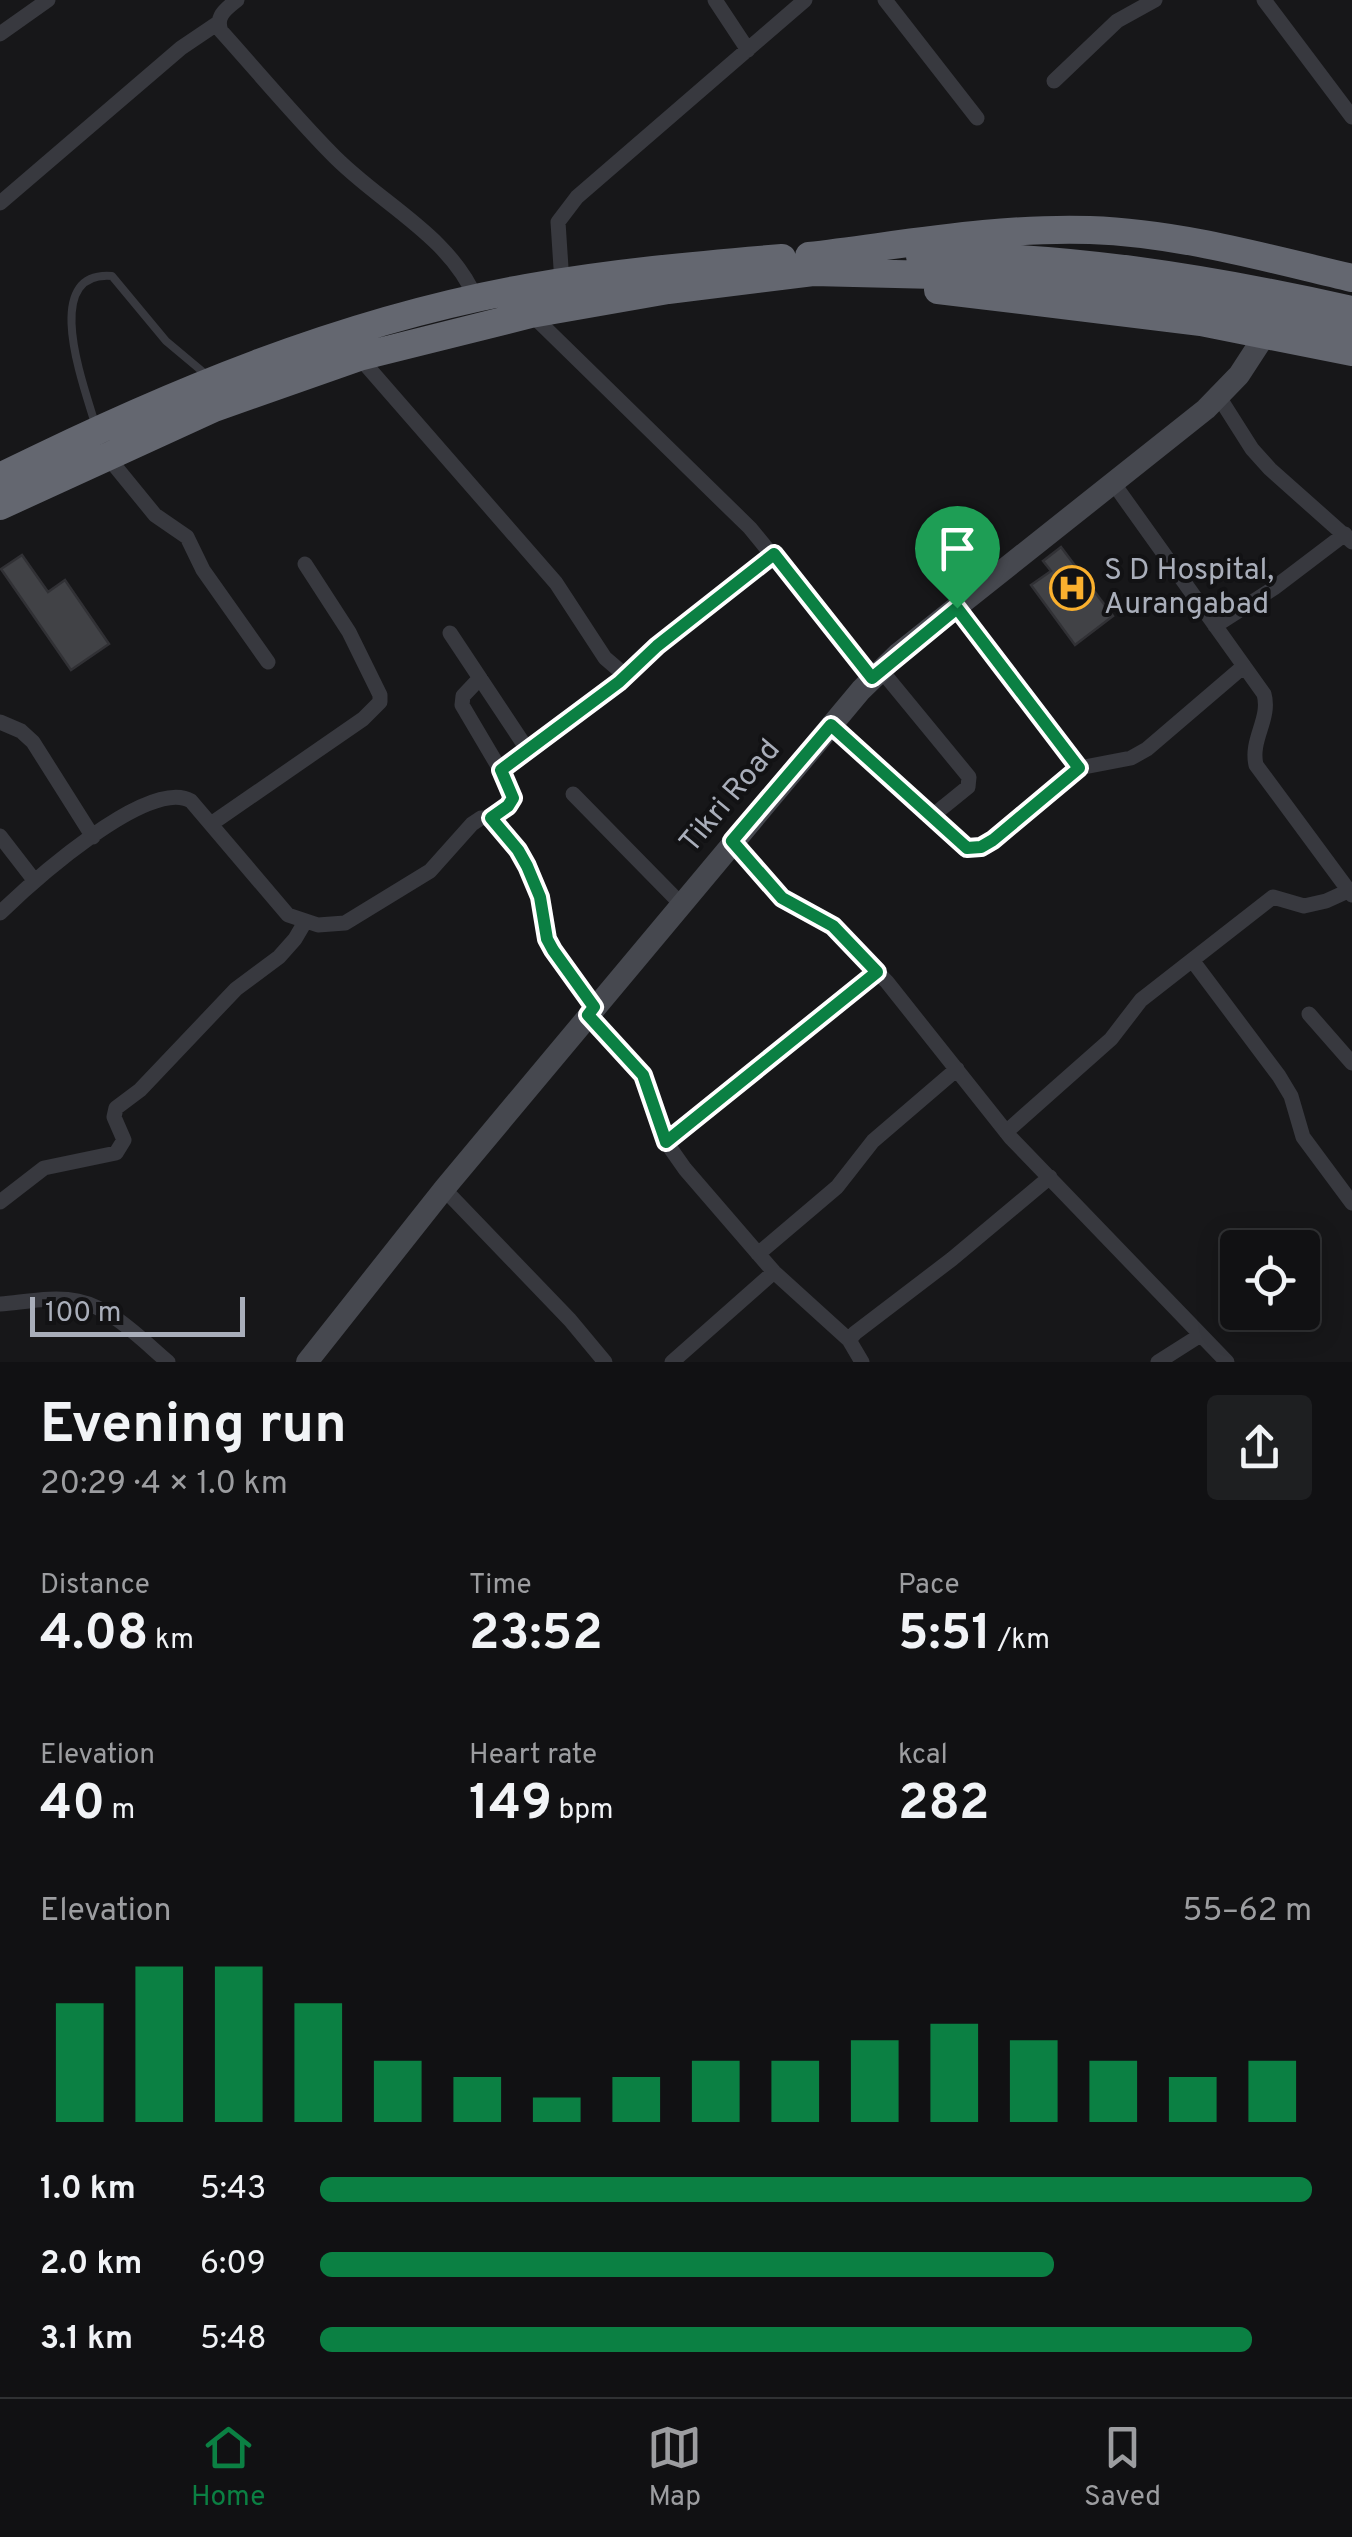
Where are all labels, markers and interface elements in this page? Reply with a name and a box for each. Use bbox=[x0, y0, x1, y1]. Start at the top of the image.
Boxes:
pin bbox=[915, 506, 1000, 609]
icon: arrive bbox=[930, 521, 985, 576]
place label: S D Hospital, Aurangabad bbox=[1104, 553, 1274, 624]
hospital icon: S D Hospital, Aurangabad bbox=[1049, 565, 1095, 611]
street label: Tikri Road bbox=[673, 733, 789, 861]
map controls bbox=[1220, 1230, 1320, 1330]
button: locate bbox=[1220, 1230, 1320, 1330]
scale bar bbox=[30, 1292, 245, 1336]
text: 100 m bbox=[45, 1296, 121, 1332]
text: Evening run bbox=[40, 1392, 347, 1462]
button: share bbox=[1207, 1395, 1312, 1500]
text: 20:29 · 4 × 1.0 km bbox=[40, 1465, 288, 1505]
text: Distance bbox=[40, 1568, 150, 1604]
text: Time bbox=[469, 1568, 532, 1604]
text: Pace bbox=[898, 1568, 960, 1604]
text: 4.08 bbox=[40, 1604, 149, 1667]
text: 23:52 bbox=[469, 1604, 603, 1667]
text: 5:51 bbox=[898, 1604, 991, 1667]
text: km bbox=[149, 1623, 194, 1659]
text: /km bbox=[991, 1623, 1050, 1659]
text: Elevation bbox=[40, 1738, 155, 1774]
text: Heart rate bbox=[469, 1738, 597, 1774]
text: kcal bbox=[898, 1738, 948, 1774]
text: 40 bbox=[40, 1774, 105, 1837]
text: 149 bbox=[469, 1774, 552, 1837]
text: 282 bbox=[898, 1774, 990, 1837]
text: m bbox=[105, 1793, 135, 1829]
text: bpm bbox=[552, 1793, 614, 1829]
text: Elevation bbox=[40, 1892, 172, 1932]
text: 55–62 m bbox=[1183, 1892, 1312, 1932]
text: 1.0 km bbox=[40, 2170, 136, 2210]
text: 5:43 bbox=[200, 2170, 266, 2210]
text: 2.0 km bbox=[40, 2245, 142, 2285]
text: 6:09 bbox=[200, 2245, 266, 2285]
text: 3.1 km bbox=[40, 2320, 133, 2360]
text: 5:48 bbox=[200, 2320, 267, 2360]
tab: Home bbox=[191, 2420, 265, 2516]
tab: Map bbox=[647, 2420, 702, 2516]
tab: Saved bbox=[1084, 2420, 1161, 2516]

